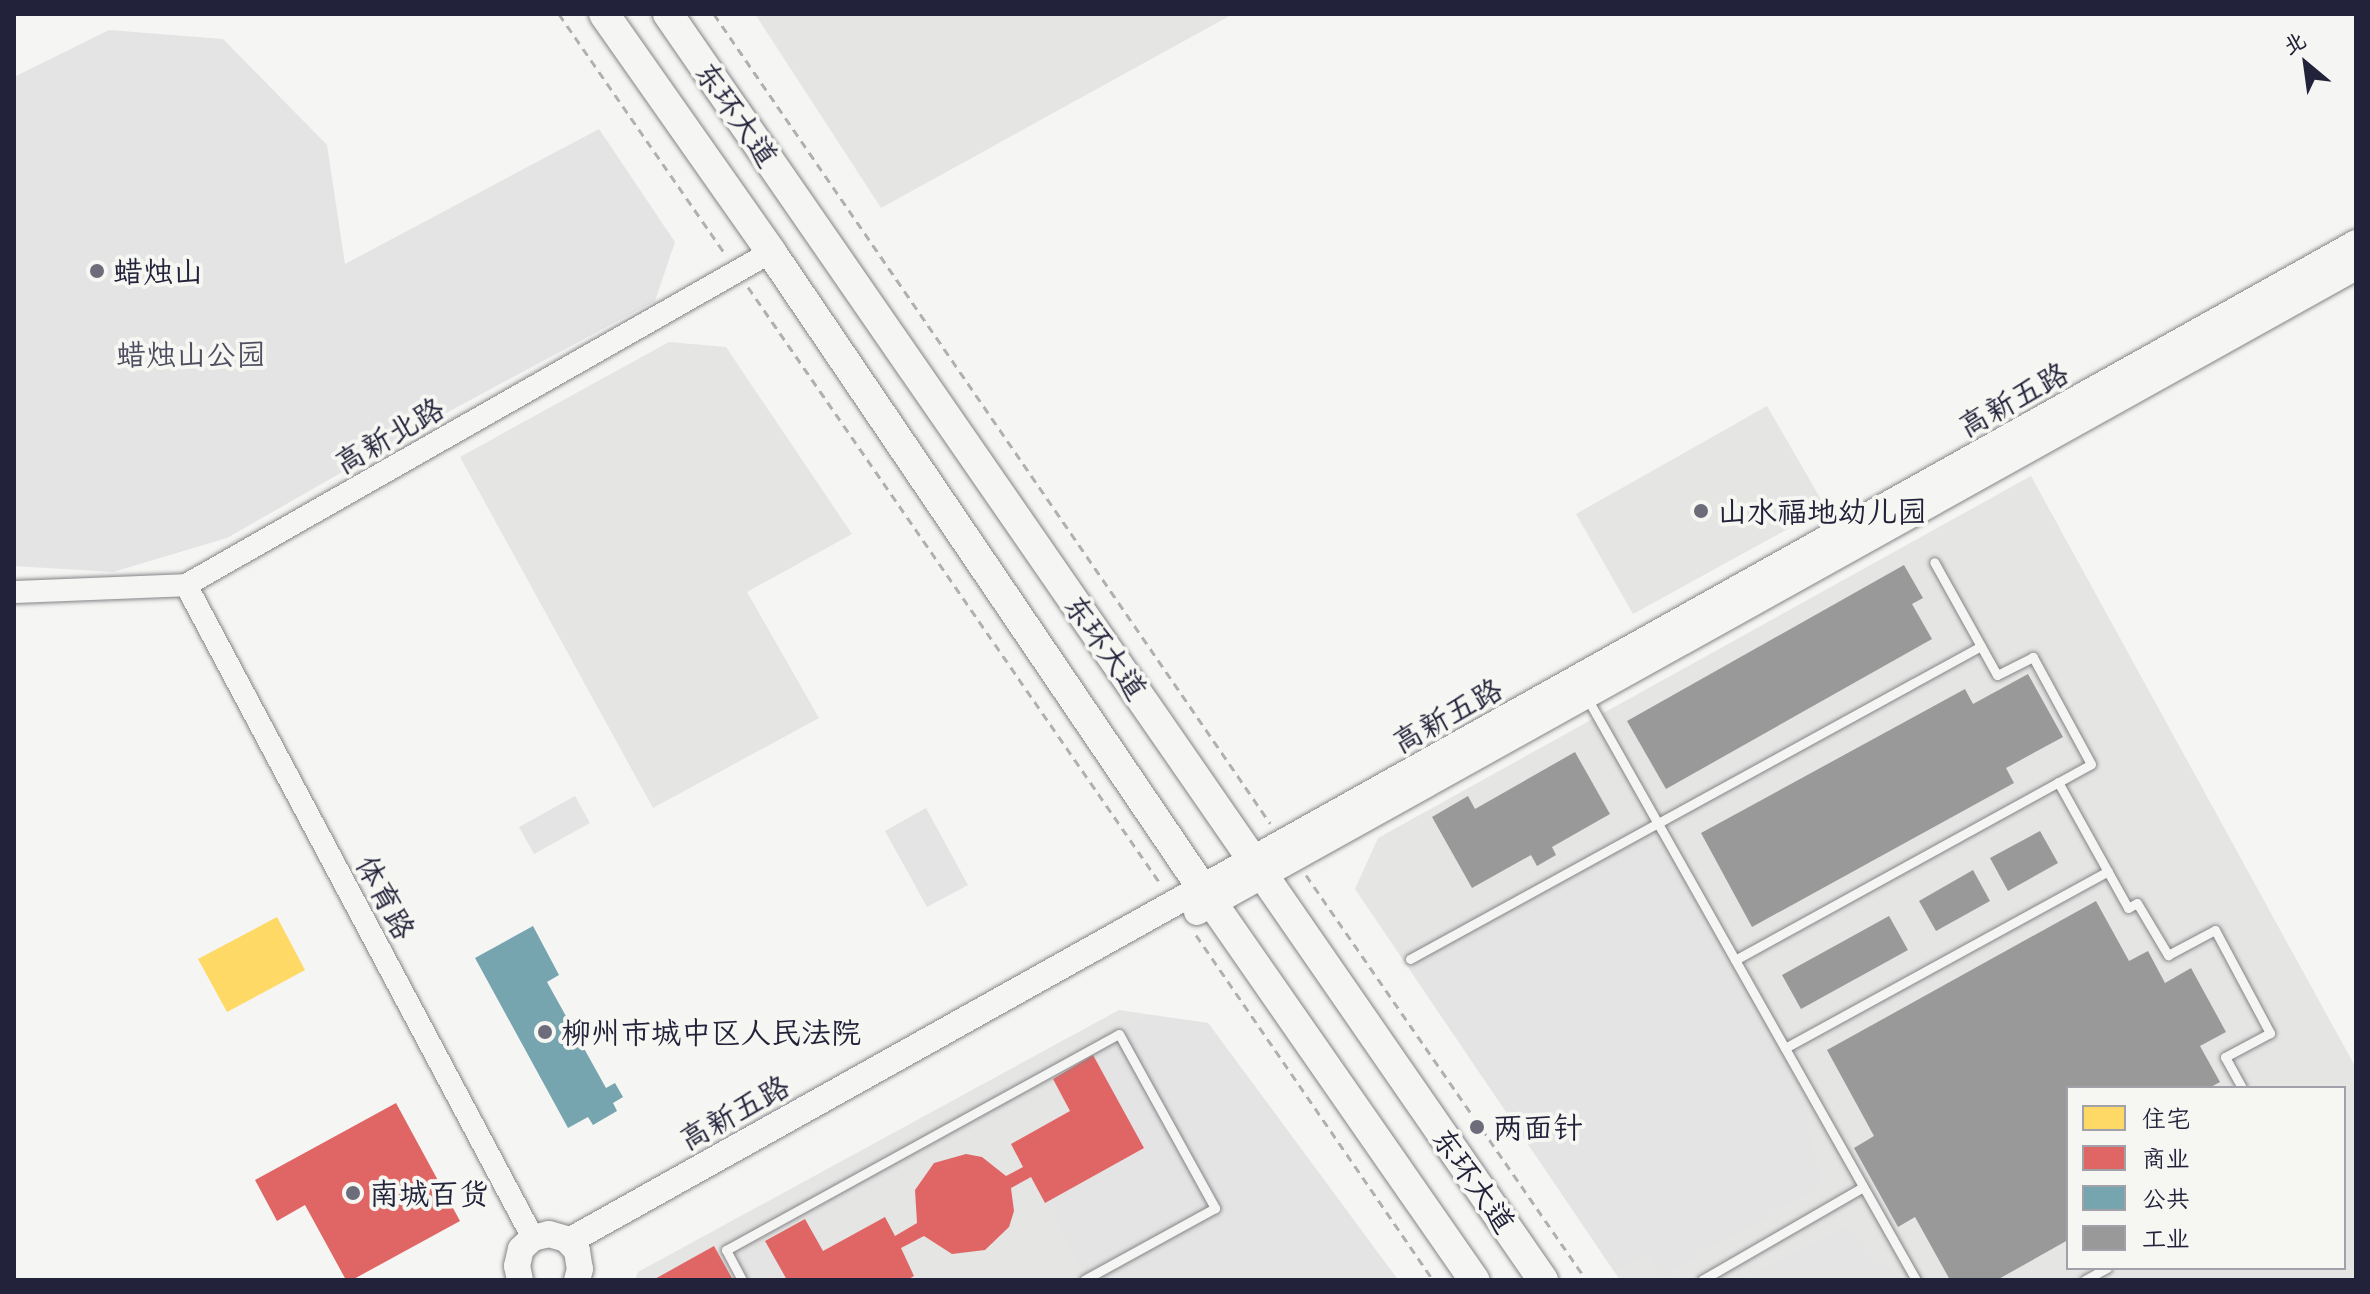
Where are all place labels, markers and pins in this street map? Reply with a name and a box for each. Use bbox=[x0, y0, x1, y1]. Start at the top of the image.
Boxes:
place label: 蜡烛山 bbox=[113, 253, 203, 289]
marker: 蜡烛山 bbox=[88, 262, 106, 280]
place label: 山水福地幼儿园 bbox=[1717, 493, 1927, 529]
marker: 山水福地幼儿园 bbox=[1692, 502, 1710, 520]
place label: 柳州市城中区人民法院 bbox=[561, 1014, 861, 1050]
marker: 柳州市城中区人民法院 bbox=[536, 1023, 554, 1041]
place label: 两面针 bbox=[1493, 1109, 1583, 1145]
marker: 两面针 bbox=[1468, 1118, 1486, 1136]
place label: 南城百货 bbox=[369, 1175, 489, 1211]
marker: 南城百货 bbox=[344, 1184, 362, 1202]

